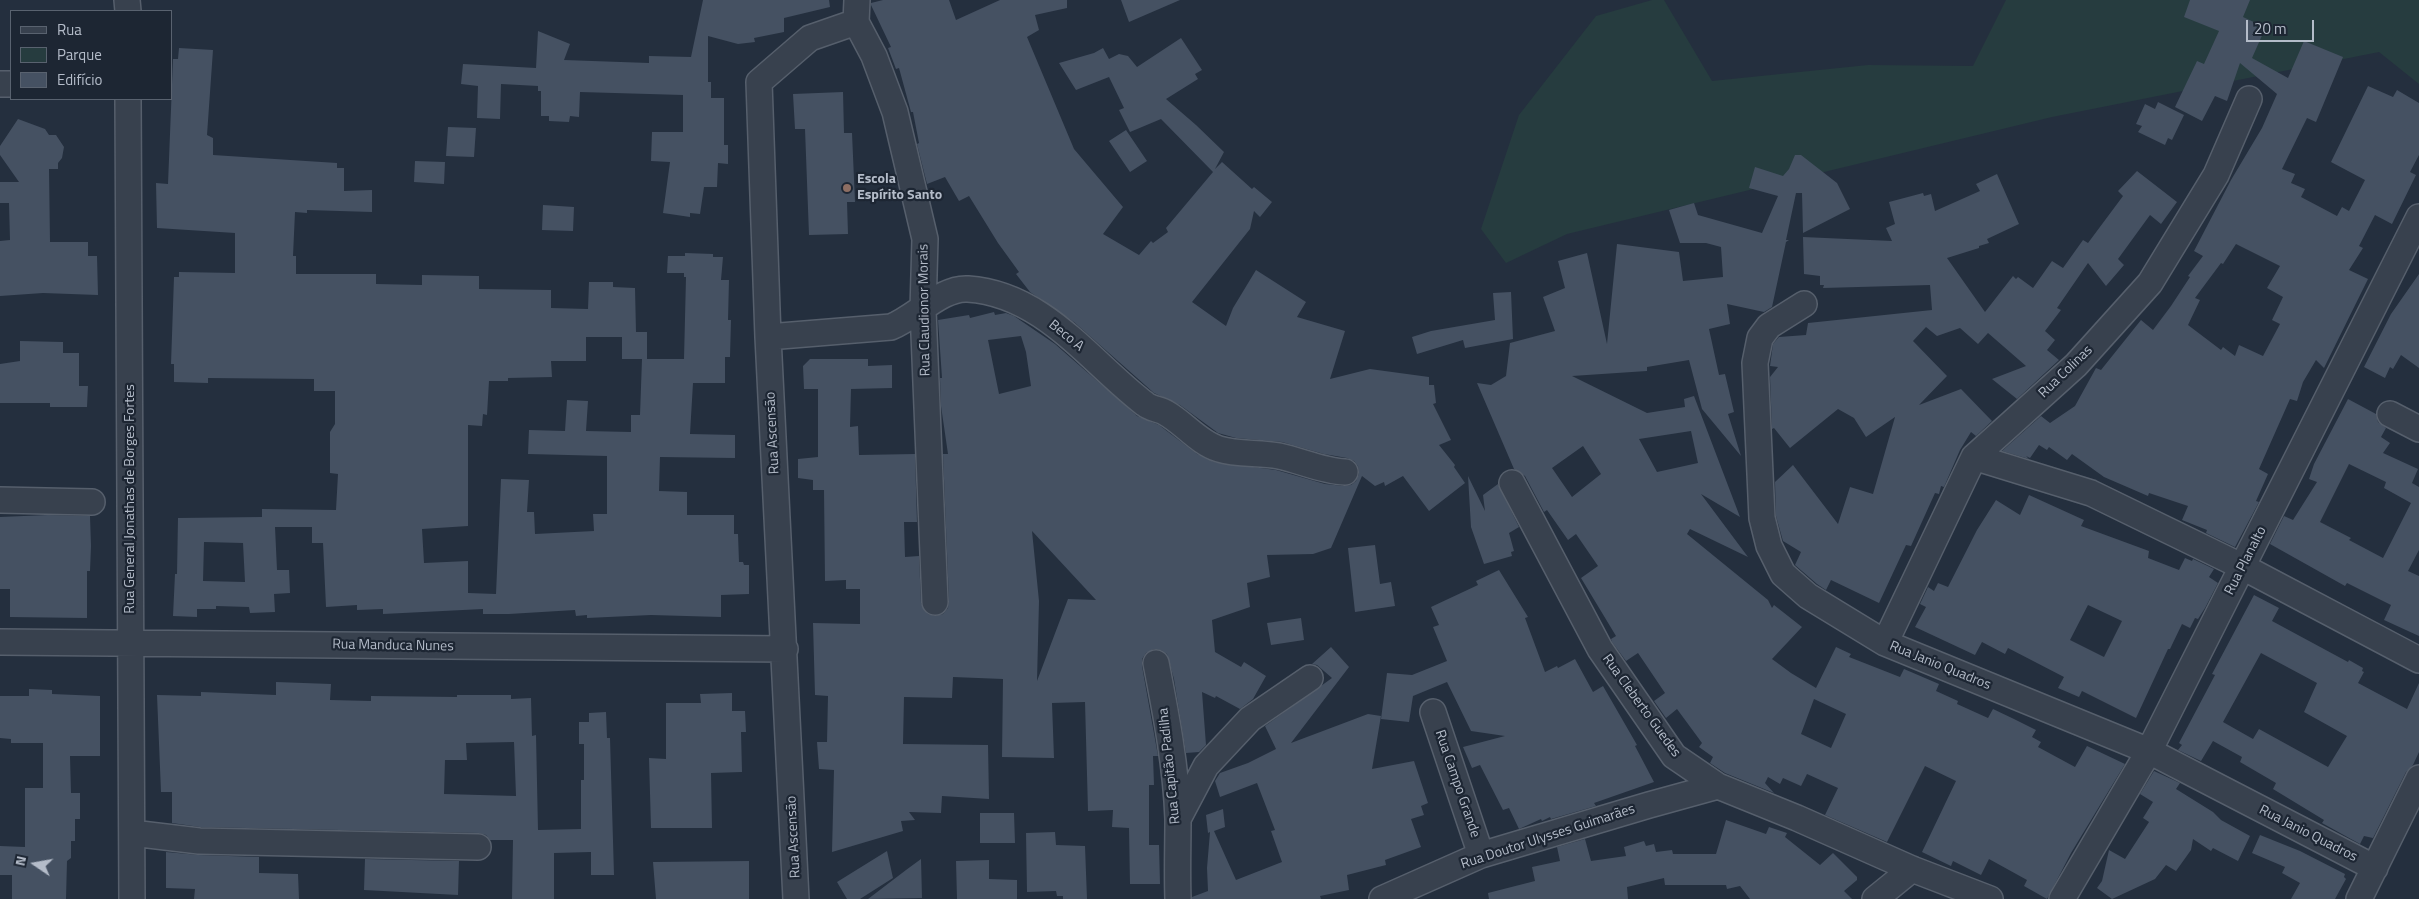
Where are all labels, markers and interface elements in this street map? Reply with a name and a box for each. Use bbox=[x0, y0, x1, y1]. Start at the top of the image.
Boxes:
legend bbox=[10, 10, 172, 100]
scale bar bbox=[2249, 10, 2316, 42]
text: 20 m bbox=[2254, 17, 2287, 40]
text: Rua bbox=[57, 18, 82, 41]
text: Parque bbox=[57, 43, 102, 66]
text: Edifício bbox=[57, 68, 102, 91]
place label: Escola Espírito Santo bbox=[857, 172, 942, 204]
marker: Escola Espírito Santo bbox=[841, 182, 853, 194]
street label: Rua Claudionor Morais bbox=[915, 244, 935, 376]
street label: Beco A bbox=[1045, 317, 1087, 355]
street label: Rua Colinas bbox=[2036, 342, 2096, 402]
street label: Rua General Jonathas de Borges Fortes bbox=[123, 384, 139, 614]
street label: Rua Ascensão bbox=[762, 391, 784, 475]
street label: Rua Planalto bbox=[2222, 524, 2270, 598]
street label: Rua Manduca Nunes bbox=[332, 637, 454, 655]
street label: Rua Janio Quadros bbox=[1887, 638, 1993, 694]
street label: Rua Cleberto Guedes bbox=[1598, 651, 1684, 761]
street label: Rua Capitão Padilha bbox=[1156, 707, 1184, 825]
street label: Rua Campo Grande bbox=[1431, 728, 1483, 840]
street label: Rua Ascensão bbox=[783, 795, 805, 879]
street label: Rua Doutor Ulysses Guimarães bbox=[1459, 801, 1637, 873]
street label: Rua Janio Quadros bbox=[2256, 802, 2360, 866]
north arrow bbox=[10, 839, 60, 889]
text: N bbox=[9, 854, 31, 868]

